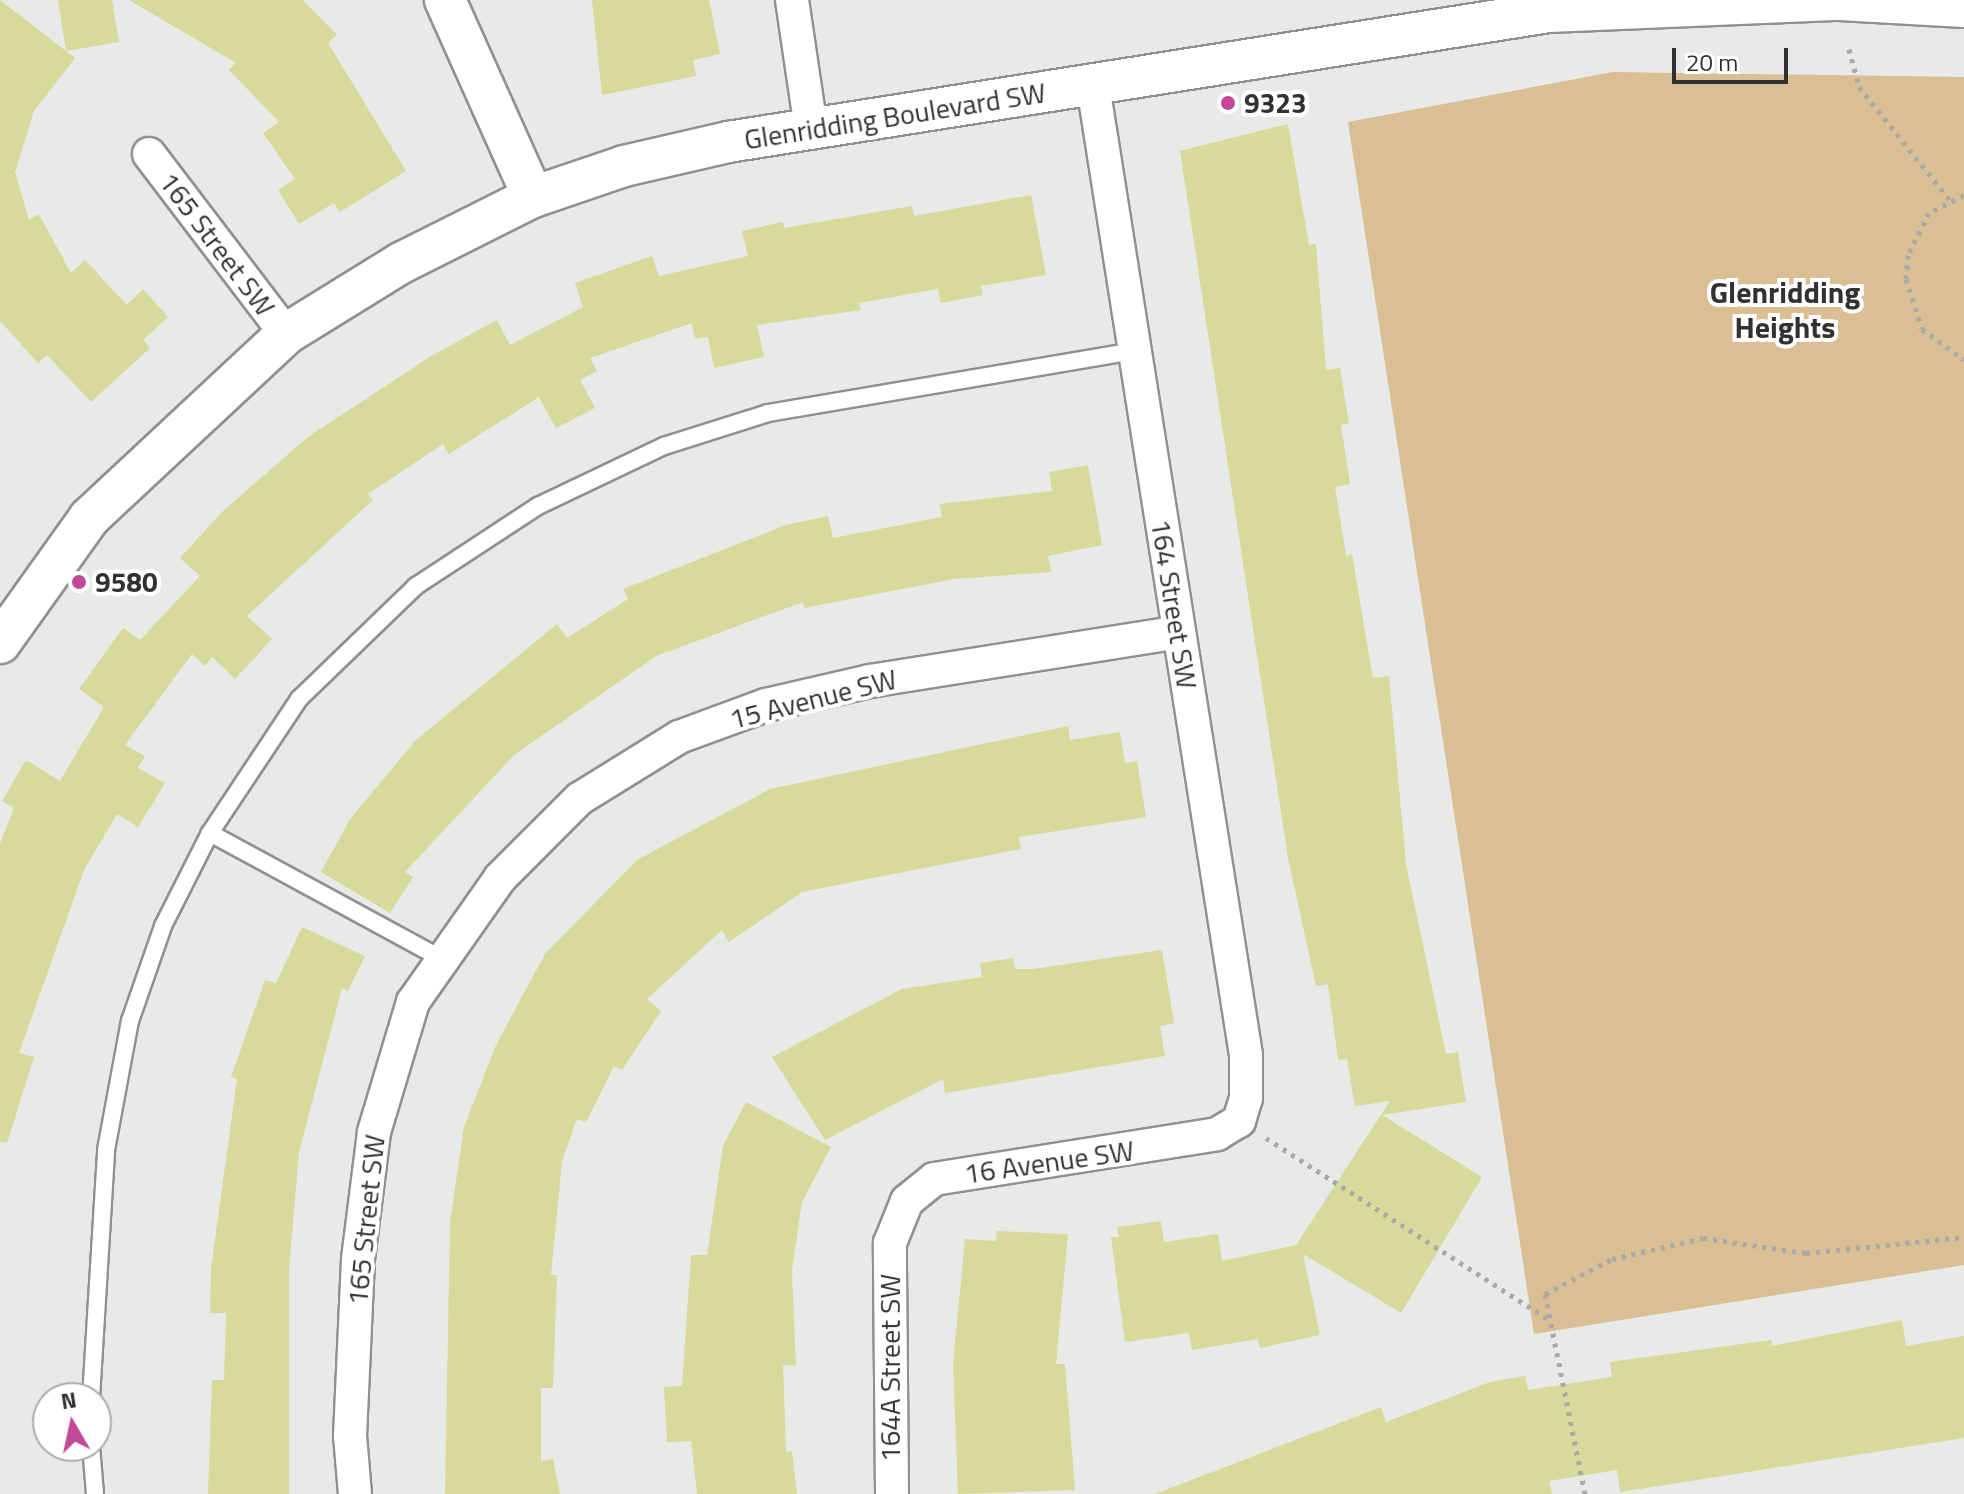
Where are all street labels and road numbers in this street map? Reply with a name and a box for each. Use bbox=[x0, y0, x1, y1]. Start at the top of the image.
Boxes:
street label: Glenridding Boulevard SW bbox=[742, 76, 1048, 156]
street label: 165 Street SW bbox=[152, 165, 282, 323]
street label: 164 Street SW bbox=[1144, 517, 1204, 691]
street label: 15 Avenue SW bbox=[726, 662, 900, 736]
street label: 165 Street SW bbox=[340, 1133, 392, 1307]
street label: 16 Avenue SW bbox=[962, 1133, 1136, 1191]
street label: 164A Street SW bbox=[873, 1274, 907, 1462]

